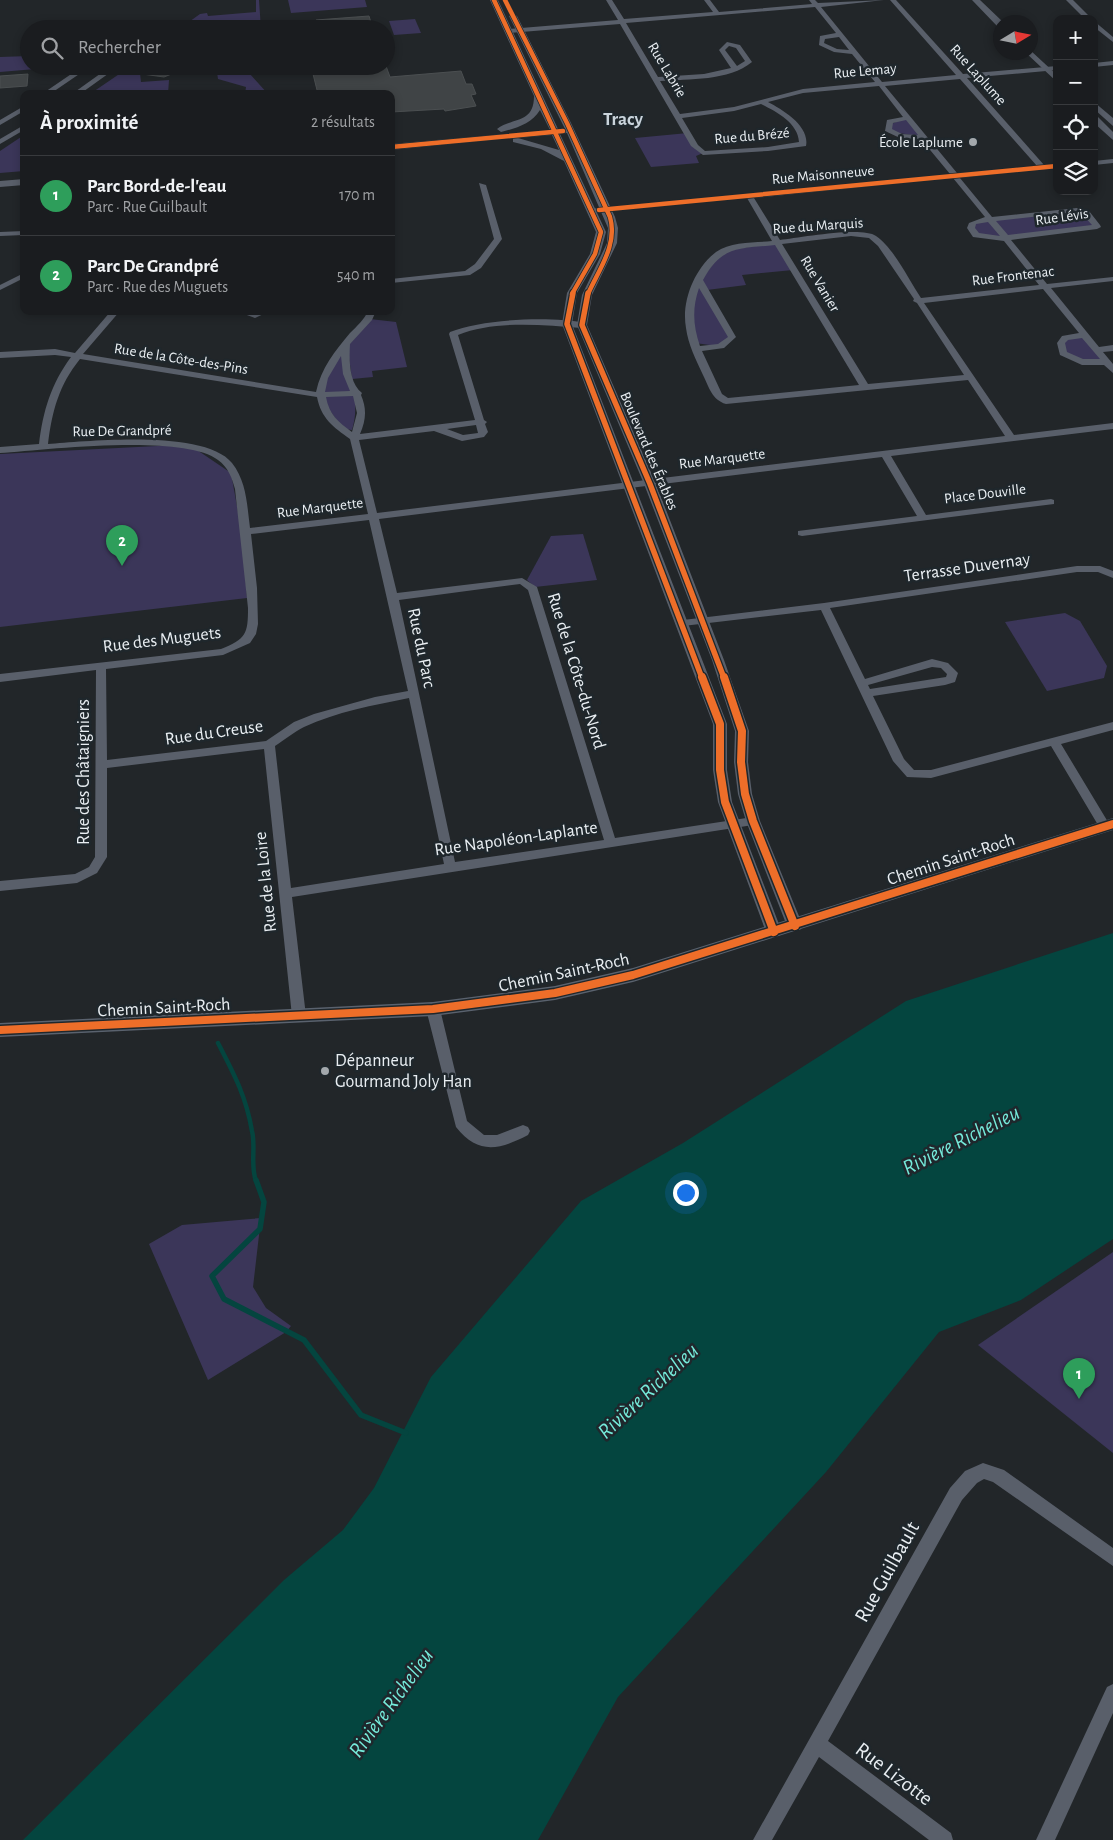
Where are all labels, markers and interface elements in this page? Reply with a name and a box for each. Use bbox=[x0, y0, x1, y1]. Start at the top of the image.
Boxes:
north arrow bbox=[993, 15, 1038, 60]
map controls bbox=[1053, 15, 1098, 195]
button: + bbox=[1053, 15, 1098, 60]
search box bbox=[20, 20, 395, 75]
icon: search bbox=[38, 34, 66, 62]
text: Rechercher bbox=[78, 38, 161, 57]
street label: Rue Labrie bbox=[645, 40, 689, 100]
street label: Rue Laplume bbox=[947, 42, 1009, 108]
button: − bbox=[1053, 60, 1098, 105]
street label: Rue Lemay bbox=[833, 61, 898, 81]
button: locate bbox=[1053, 105, 1098, 150]
district label: Tracy bbox=[603, 110, 643, 129]
text: À proximité bbox=[40, 112, 138, 133]
text: 2 résultats bbox=[311, 114, 375, 130]
street label: Rue du Brézé bbox=[714, 125, 790, 147]
place label: École Laplume bbox=[879, 133, 963, 150]
marker: École Laplume bbox=[967, 136, 979, 148]
button: layers bbox=[1053, 150, 1098, 195]
street label: Rue Maisonneuve bbox=[771, 163, 875, 187]
text: Parc Bord-de-l'eau bbox=[87, 177, 226, 196]
text: 1 bbox=[53, 187, 59, 203]
text: 170 m bbox=[339, 187, 375, 203]
text: Parc · Rue Guilbault bbox=[87, 199, 207, 215]
street label: Rue Lévis bbox=[1034, 206, 1090, 228]
street label: Rue du Marquis bbox=[772, 215, 864, 237]
street label: Rue Vanier bbox=[797, 253, 843, 315]
text: Parc De Grandpré bbox=[87, 257, 219, 276]
street label: Rue Frontenac bbox=[971, 263, 1055, 288]
text: 2 bbox=[52, 267, 60, 283]
text: 540 m bbox=[337, 267, 375, 283]
text: Parc · Rue des Muguets bbox=[87, 279, 228, 295]
street label: Rue de la Côte-des-Pins bbox=[113, 341, 249, 377]
street label: Boulevard des Érables bbox=[617, 389, 683, 512]
street label: Rue De Grandpré bbox=[72, 423, 172, 439]
street label: Rue Marquette bbox=[678, 446, 766, 472]
street label: Place Douville bbox=[943, 482, 1027, 506]
street label: Rue Marquette bbox=[276, 495, 364, 521]
pin: 2 bbox=[106, 525, 138, 566]
street label: Terrasse Duvernay bbox=[903, 550, 1032, 586]
street label: Rue de la Côte-du-Nord bbox=[544, 591, 608, 751]
street label: Rue du Parc bbox=[404, 606, 438, 690]
street label: Rue des Muguets bbox=[102, 624, 222, 656]
street label: Rue des Châtaigniers bbox=[75, 699, 93, 845]
street label: Rue du Creuse bbox=[164, 717, 264, 749]
street label: Rue Napoléon-Laplante bbox=[433, 819, 599, 859]
street label: Rue de la Loire bbox=[252, 831, 280, 933]
street label: Chemin Saint-Roch bbox=[885, 831, 1017, 889]
street label: Chemin Saint-Roch bbox=[497, 950, 631, 996]
street label: Chemin Saint-Roch bbox=[97, 996, 231, 1020]
place label: Dépanneur Gourmand Joly Han bbox=[335, 1052, 472, 1091]
marker: Dépanneur Gourmand Joly Han bbox=[319, 1065, 331, 1077]
water label: Rivière Richelieu bbox=[899, 1101, 1023, 1179]
your location bbox=[673, 1180, 699, 1206]
water label: Rivière Richelieu bbox=[594, 1339, 702, 1443]
pin: 1 bbox=[1063, 1358, 1095, 1399]
street label: Rue Guilbault bbox=[851, 1518, 923, 1626]
water label: Rivière Richelieu bbox=[344, 1645, 438, 1761]
street label: Rue Lizotte bbox=[852, 1738, 936, 1810]

